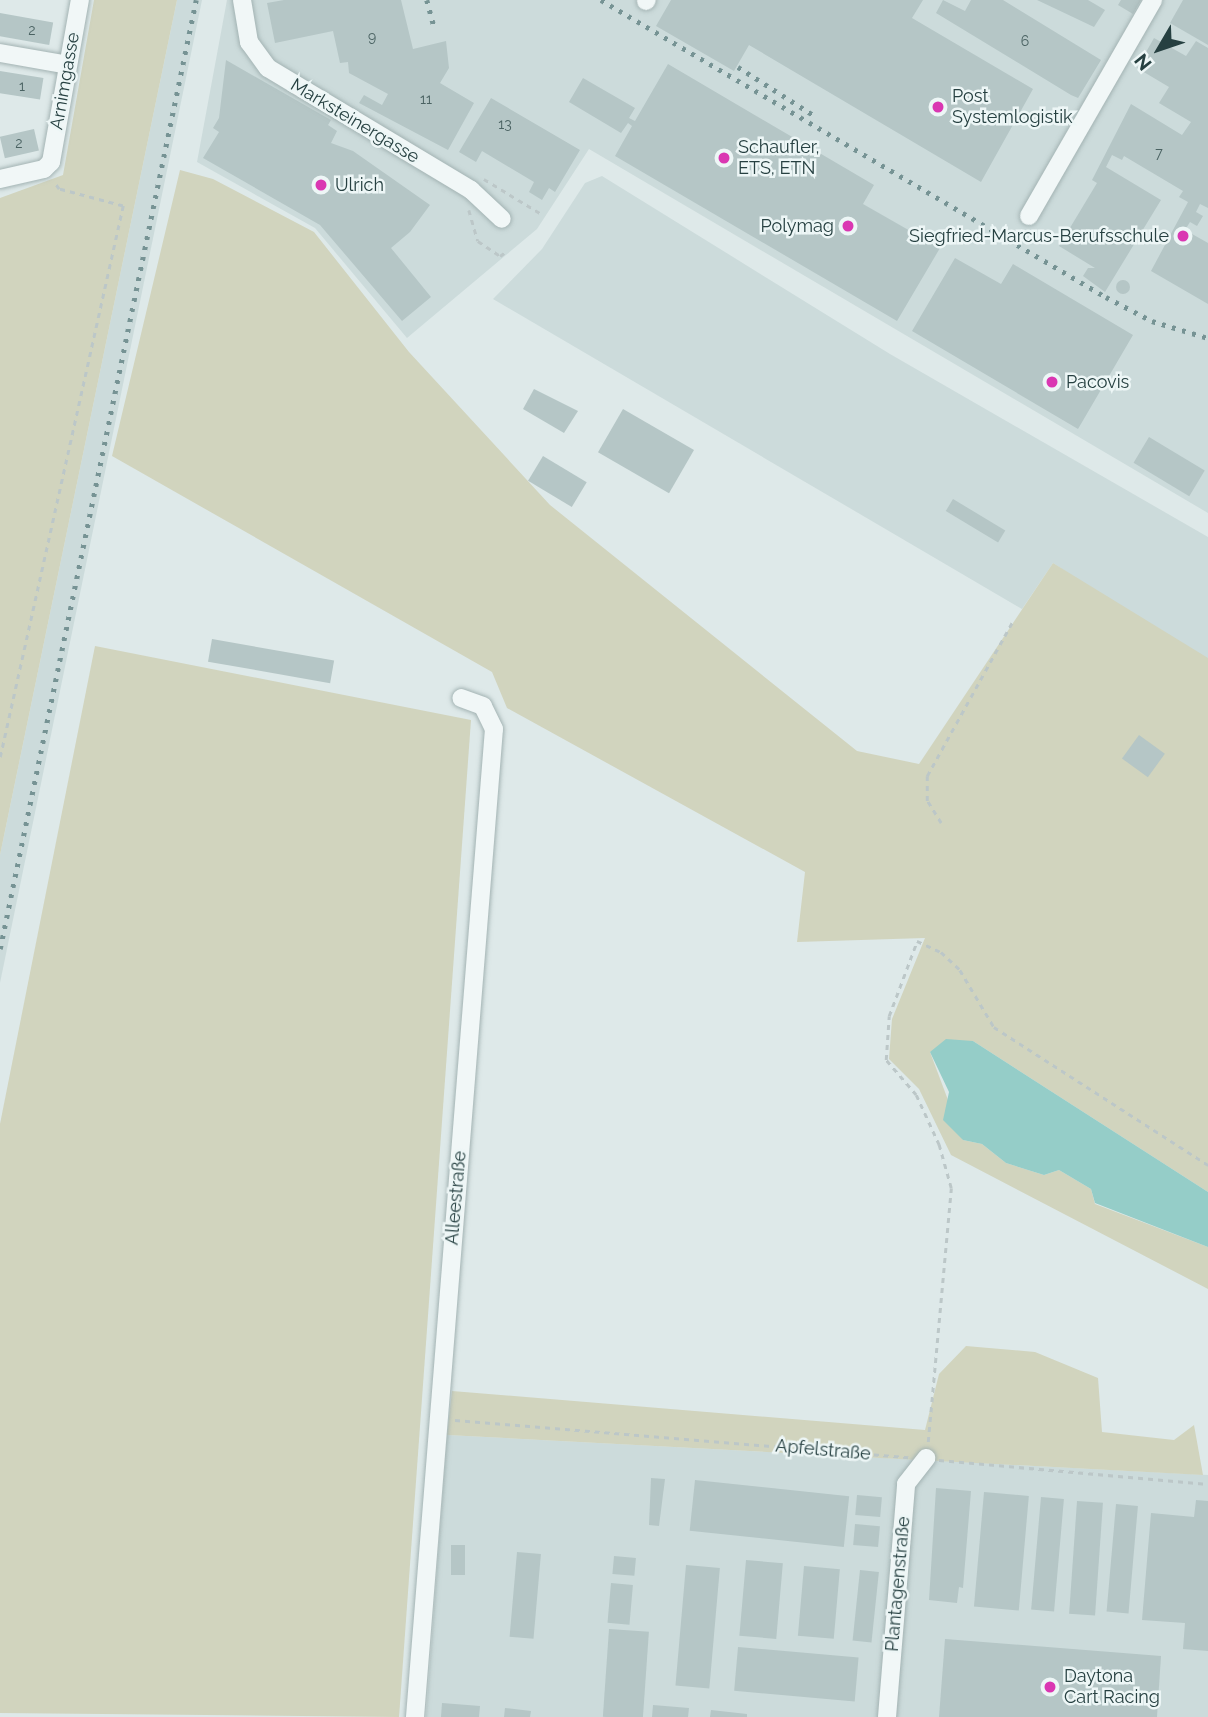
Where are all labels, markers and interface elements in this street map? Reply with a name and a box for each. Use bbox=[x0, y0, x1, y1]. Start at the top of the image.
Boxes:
north arrow bbox=[1124, 14, 1194, 84]
house number: 2 bbox=[28, 22, 36, 38]
house number: 9 bbox=[368, 29, 376, 45]
street label: Arnimgasse bbox=[46, 31, 84, 131]
house number: 6 bbox=[1021, 33, 1029, 49]
text: N bbox=[1130, 50, 1156, 75]
street label: Marksteinergasse bbox=[287, 74, 423, 168]
house number: 1 bbox=[19, 78, 25, 94]
place label: Post Systemlogistik bbox=[952, 86, 1073, 128]
house number: 11 bbox=[420, 91, 432, 107]
marker: Post Systemlogistik bbox=[930, 99, 946, 115]
house number: 13 bbox=[498, 116, 512, 132]
house number: 2 bbox=[15, 135, 23, 151]
place label: Schaufler, ETS, ETN bbox=[738, 137, 819, 180]
house number: 7 bbox=[1155, 145, 1163, 161]
marker: Schaufler, ETS, ETN bbox=[716, 150, 732, 166]
place label: Ulrich bbox=[335, 174, 384, 196]
marker: Ulrich bbox=[313, 177, 329, 193]
place label: Polymag bbox=[760, 215, 834, 237]
marker: Polymag bbox=[840, 218, 856, 234]
place label: Siegfried-Marcus-Berufsschule bbox=[909, 225, 1169, 247]
marker: Siegfried-Marcus-Berufsschule bbox=[1175, 228, 1191, 244]
place label: Pacovis bbox=[1066, 371, 1129, 393]
marker: Pacovis bbox=[1044, 374, 1060, 390]
street label: Alleestraße bbox=[441, 1150, 471, 1246]
street label: Apfelstraße bbox=[774, 1435, 872, 1465]
street label: Plantagenstraße bbox=[881, 1516, 915, 1652]
place label: Daytona Cart Racing bbox=[1064, 1666, 1160, 1708]
marker: Daytona Cart Racing bbox=[1042, 1679, 1058, 1695]

